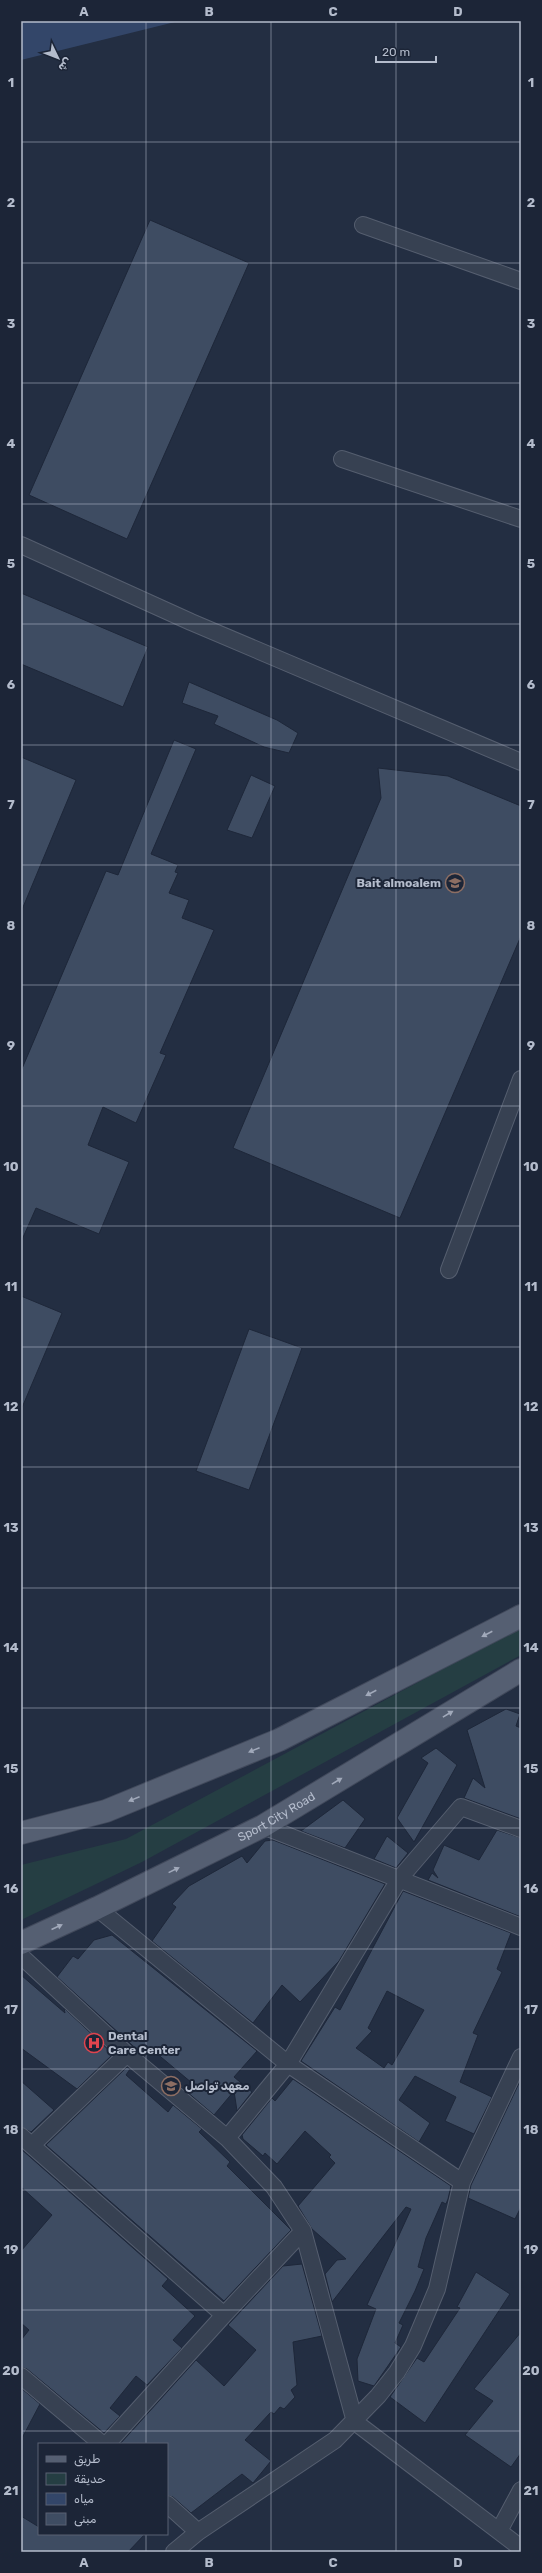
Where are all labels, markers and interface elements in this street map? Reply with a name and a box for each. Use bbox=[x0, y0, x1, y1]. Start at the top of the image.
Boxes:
text: A bbox=[79, 4, 89, 19]
text: B bbox=[204, 4, 214, 19]
text: C bbox=[328, 4, 338, 19]
text: D bbox=[453, 4, 463, 19]
north arrow bbox=[38, 38, 78, 78]
scale bar bbox=[376, 38, 436, 64]
text: 20 m bbox=[382, 45, 410, 59]
text: ش bbox=[55, 55, 74, 74]
text: 1 bbox=[8, 75, 14, 90]
text: 1 bbox=[528, 75, 534, 90]
text: 2 bbox=[7, 195, 15, 210]
text: 2 bbox=[527, 195, 535, 210]
text: 3 bbox=[7, 316, 16, 331]
text: 3 bbox=[527, 316, 536, 331]
text: 4 bbox=[7, 436, 16, 451]
text: 4 bbox=[527, 436, 536, 451]
text: 5 bbox=[7, 556, 15, 571]
text: 5 bbox=[527, 556, 535, 571]
text: 6 bbox=[7, 677, 16, 692]
text: 6 bbox=[527, 677, 536, 692]
text: 7 bbox=[7, 797, 15, 812]
text: 7 bbox=[527, 797, 535, 812]
school or university icon: Bait almoalem bbox=[444, 872, 466, 894]
place label: Bait almoalem bbox=[356, 876, 441, 890]
text: 8 bbox=[7, 918, 16, 933]
text: 8 bbox=[527, 918, 536, 933]
text: 9 bbox=[7, 1038, 15, 1053]
text: 9 bbox=[527, 1038, 535, 1053]
text: 10 bbox=[3, 1159, 19, 1174]
text: 10 bbox=[523, 1159, 539, 1174]
text: 11 bbox=[5, 1279, 17, 1294]
text: 11 bbox=[525, 1279, 537, 1294]
text: 12 bbox=[4, 1399, 18, 1414]
text: 12 bbox=[524, 1399, 538, 1414]
text: 13 bbox=[3, 1520, 19, 1535]
text: 13 bbox=[523, 1520, 539, 1535]
one-way arrow bbox=[481, 1631, 493, 1638]
text: 14 bbox=[3, 1640, 19, 1655]
text: 14 bbox=[523, 1640, 539, 1655]
one-way arrow bbox=[365, 1690, 377, 1696]
one-way arrow bbox=[443, 1710, 453, 1718]
one-way arrow bbox=[247, 1747, 259, 1753]
text: 15 bbox=[4, 1761, 18, 1776]
text: 15 bbox=[524, 1761, 538, 1776]
one-way arrow bbox=[331, 1778, 343, 1785]
street label: Sport City Road bbox=[235, 1789, 318, 1844]
one-way arrow bbox=[127, 1797, 139, 1803]
one-way arrow bbox=[168, 1867, 179, 1873]
text: 16 bbox=[4, 1881, 19, 1896]
text: 16 bbox=[524, 1881, 539, 1896]
one-way arrow bbox=[51, 1924, 62, 1930]
text: 17 bbox=[4, 2002, 19, 2017]
text: 17 bbox=[524, 2002, 539, 2017]
place label: Dental Care Center bbox=[108, 2029, 181, 2057]
hospital icon: Dental Care Center bbox=[83, 2032, 105, 2054]
school or university icon: معهد تواصل bbox=[160, 2075, 182, 2097]
place label: معهد تواصل bbox=[185, 2079, 249, 2093]
text: 18 bbox=[3, 2122, 19, 2137]
text: 18 bbox=[523, 2122, 539, 2137]
text: 19 bbox=[4, 2242, 18, 2257]
text: 19 bbox=[524, 2242, 538, 2257]
text: 20 bbox=[2, 2363, 20, 2378]
text: 20 bbox=[522, 2363, 540, 2378]
legend bbox=[38, 2443, 168, 2535]
text: طريق bbox=[74, 2452, 100, 2467]
text: حديقة bbox=[74, 2472, 106, 2486]
text: 21 bbox=[4, 2483, 18, 2498]
text: 21 bbox=[524, 2483, 538, 2498]
text: مياه bbox=[74, 2492, 94, 2506]
text: مبنى bbox=[74, 2512, 97, 2527]
text: A bbox=[79, 2555, 89, 2570]
text: B bbox=[204, 2555, 214, 2570]
text: C bbox=[328, 2555, 338, 2570]
text: D bbox=[453, 2555, 463, 2570]

